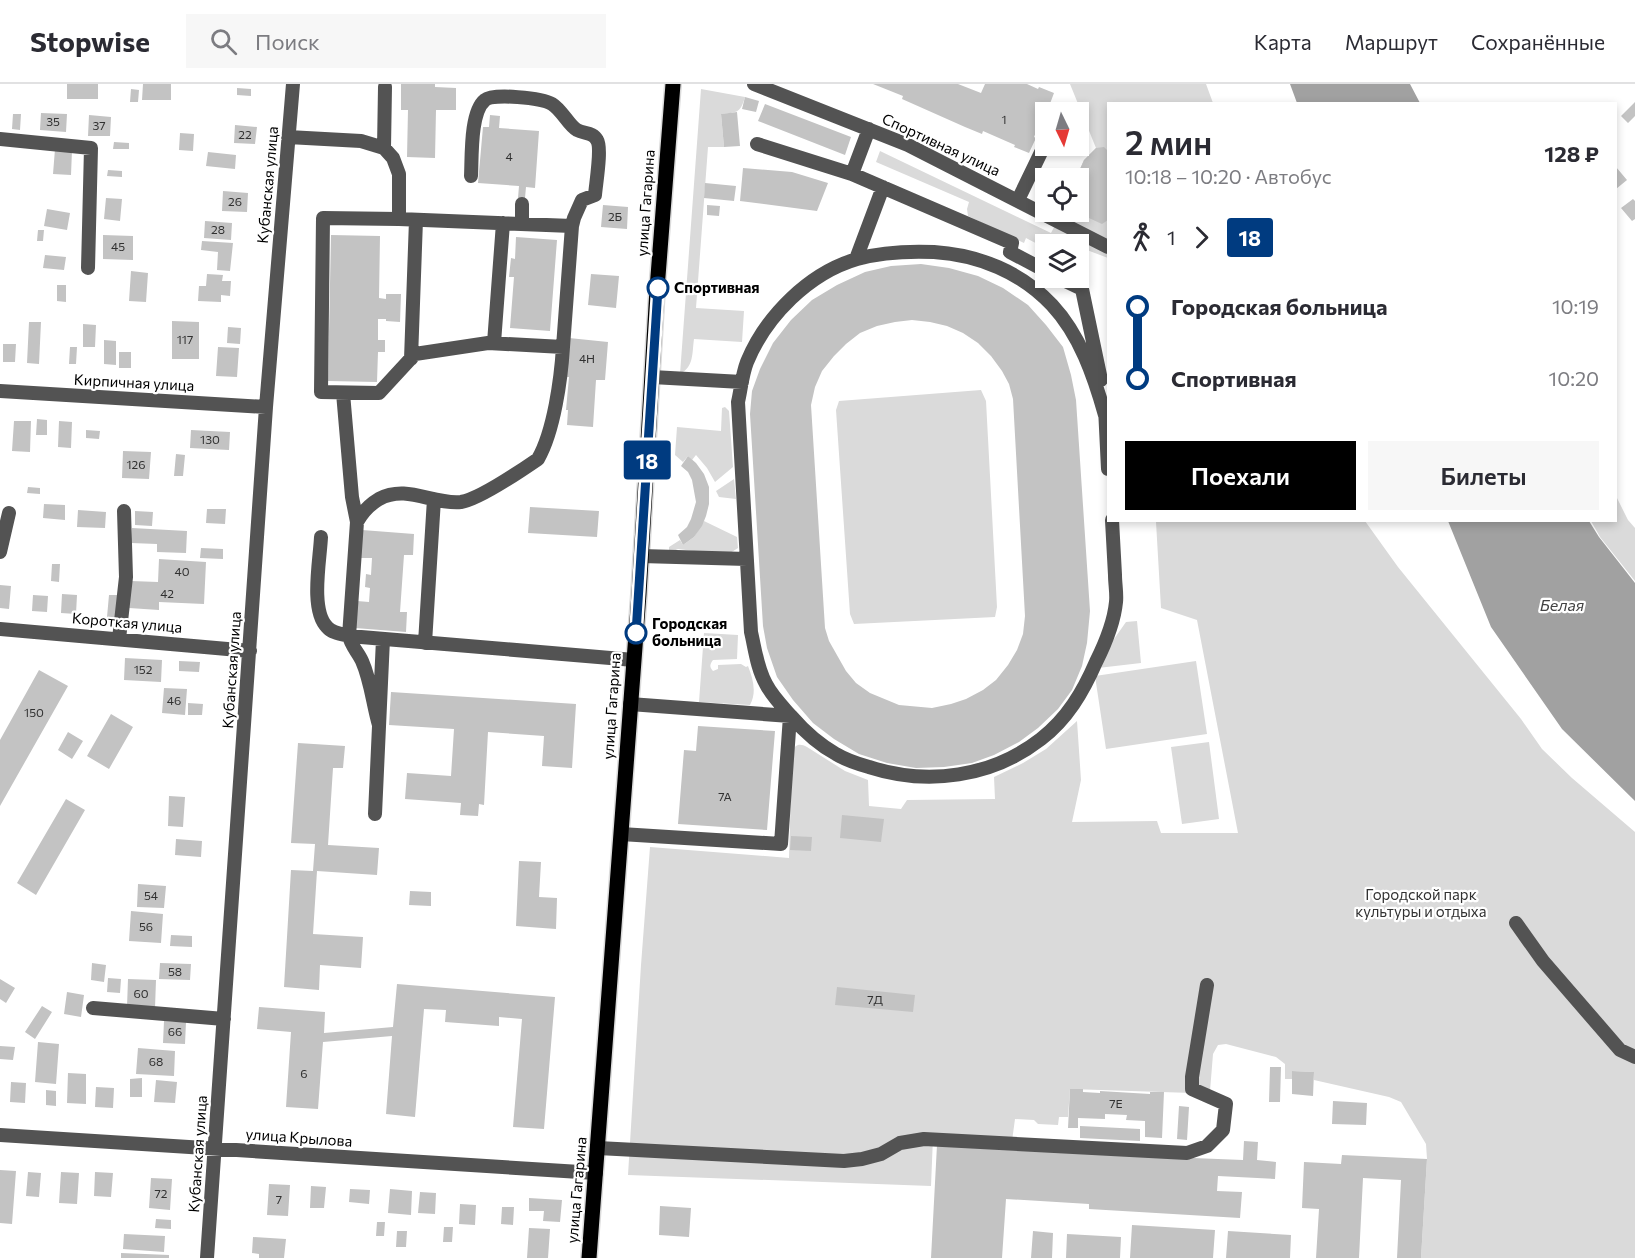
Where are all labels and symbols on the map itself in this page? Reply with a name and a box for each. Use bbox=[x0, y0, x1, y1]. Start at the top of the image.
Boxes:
north arrow bbox=[1035, 102, 1089, 156]
street label: Спортивная улица bbox=[880, 109, 1003, 179]
house number: 1 bbox=[1001, 112, 1007, 126]
house number: 35 bbox=[46, 114, 60, 128]
house number: 37 bbox=[92, 118, 106, 132]
street label: Кубанская улица bbox=[253, 125, 281, 244]
house number: 22 bbox=[238, 127, 252, 141]
house number: 4 bbox=[505, 149, 513, 163]
street label: улица Гагарина bbox=[632, 149, 658, 257]
house number: 26 bbox=[228, 194, 242, 208]
house number: 2Б bbox=[608, 209, 623, 223]
house number: 28 bbox=[211, 222, 225, 236]
house number: 45 bbox=[111, 239, 125, 253]
marker: Спортивная bbox=[647, 277, 669, 299]
place label: Спортивная bbox=[674, 278, 760, 296]
house number: 117 bbox=[177, 332, 193, 346]
house number: 4Н bbox=[579, 351, 595, 365]
street label: Кирпичная улица bbox=[73, 370, 195, 394]
house number: 130 bbox=[200, 432, 220, 446]
line badge: 18 bbox=[620, 440, 674, 479]
house number: 126 bbox=[126, 457, 146, 471]
house number: 40 bbox=[174, 564, 190, 578]
house number: 42 bbox=[160, 586, 174, 600]
water label: Белая bbox=[1540, 595, 1584, 614]
street label: Короткая улица bbox=[71, 608, 183, 636]
street label: Кубанская улица bbox=[218, 611, 244, 729]
place label: Городская больница bbox=[652, 614, 727, 649]
marker: Городская больница bbox=[625, 622, 647, 644]
street label: улица Гагарина bbox=[598, 652, 624, 760]
house number: 152 bbox=[134, 662, 153, 676]
house number: 46 bbox=[167, 693, 181, 707]
house number: 150 bbox=[24, 705, 44, 719]
house number: 7А bbox=[718, 789, 732, 803]
park label: Городской парк культуры и отдыха bbox=[1355, 885, 1487, 920]
house number: 54 bbox=[144, 888, 158, 902]
house number: 56 bbox=[139, 919, 153, 933]
house number: 58 bbox=[168, 964, 182, 978]
house number: 60 bbox=[133, 986, 149, 1000]
house number: 7Д bbox=[867, 992, 883, 1006]
house number: 66 bbox=[168, 1024, 182, 1038]
house number: 68 bbox=[149, 1054, 163, 1068]
house number: 6 bbox=[300, 1066, 308, 1080]
street label: Кубанская улица bbox=[184, 1095, 210, 1213]
house number: 7Е bbox=[1109, 1096, 1123, 1110]
street label: улица Крылова bbox=[245, 1124, 353, 1150]
street label: улица Гагарина bbox=[562, 1136, 590, 1244]
house number: 72 bbox=[155, 1186, 168, 1200]
house number: 7 bbox=[276, 1192, 282, 1206]

